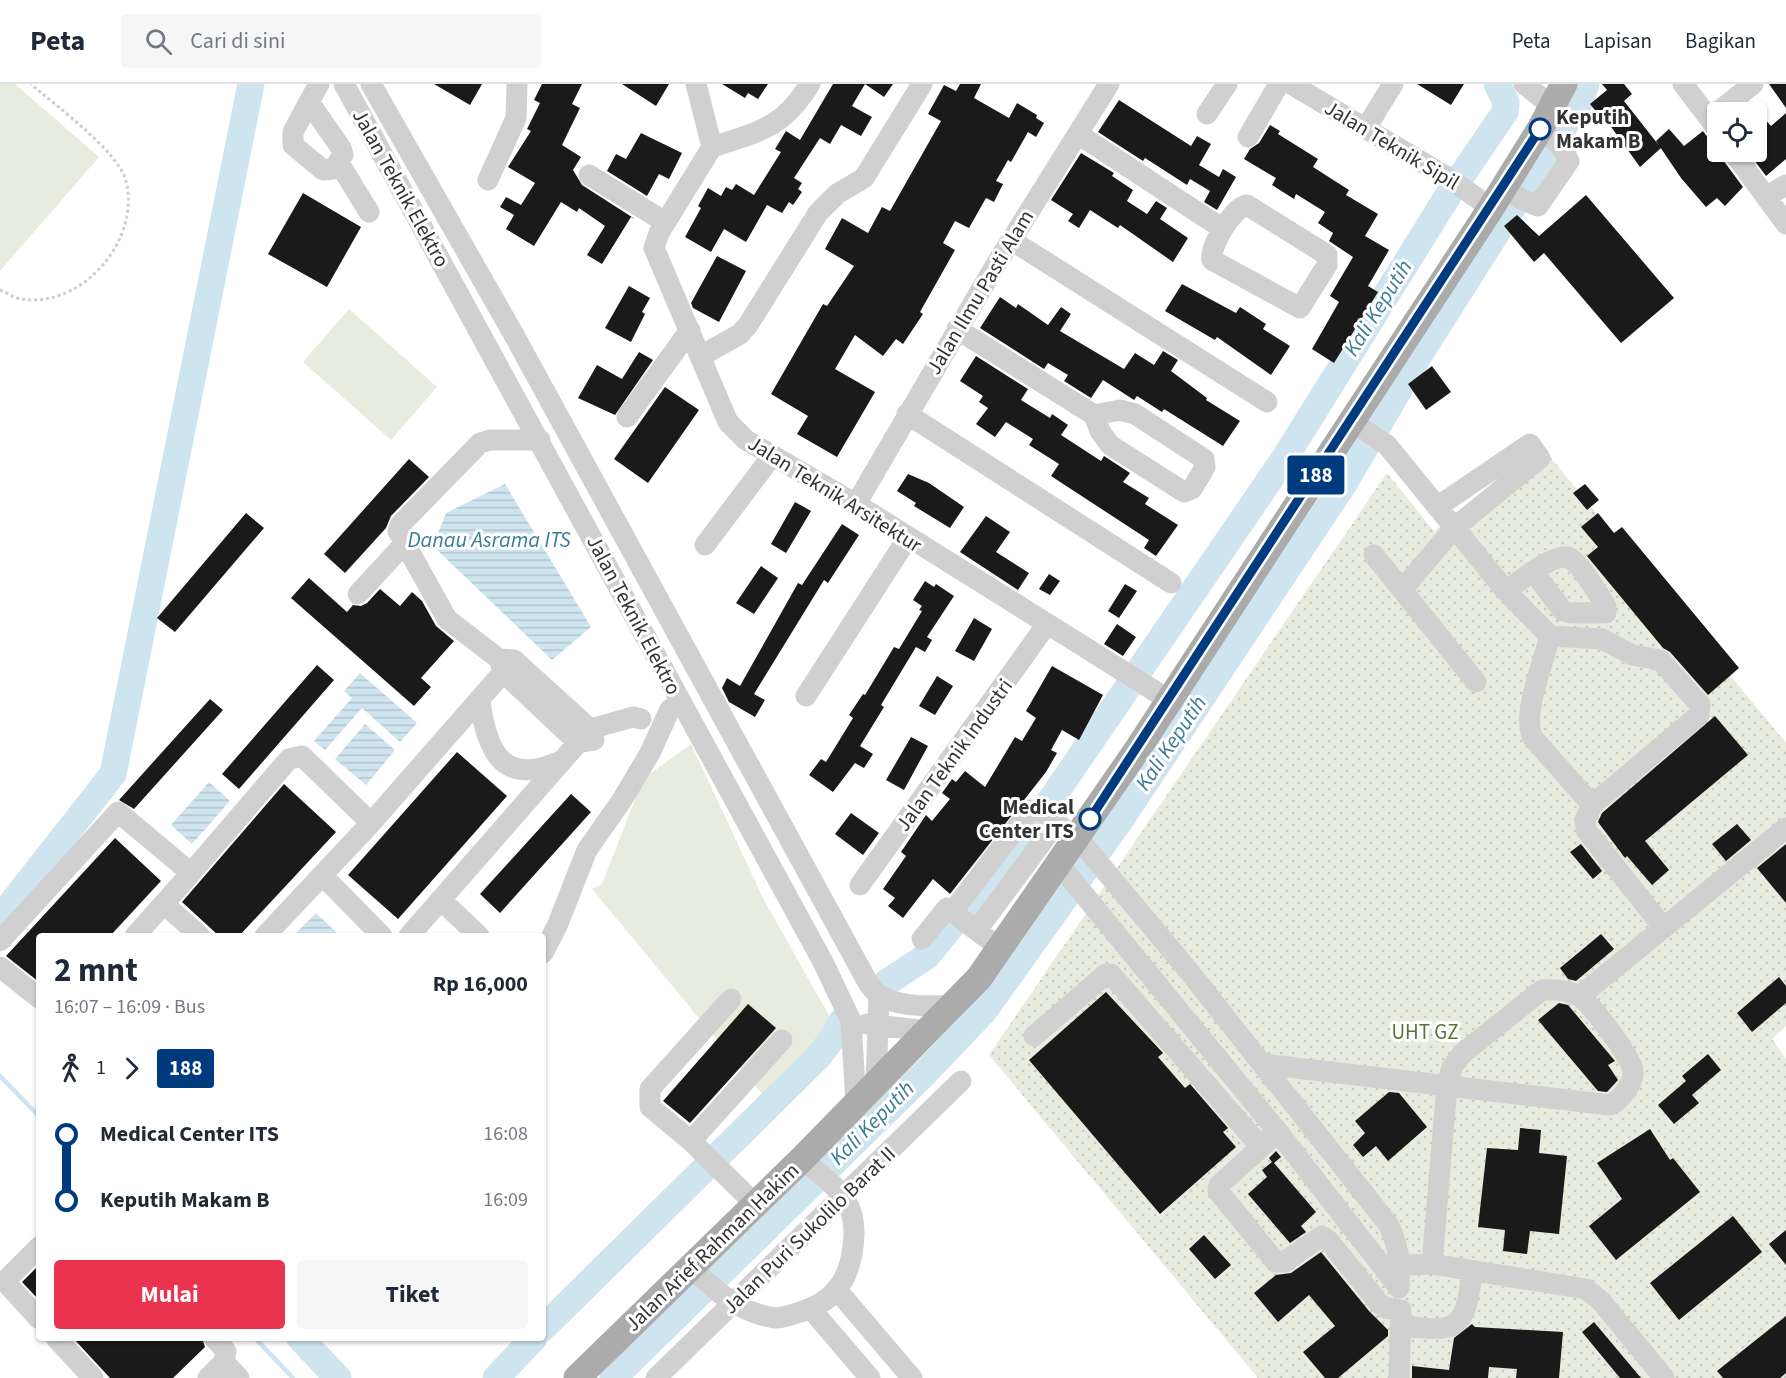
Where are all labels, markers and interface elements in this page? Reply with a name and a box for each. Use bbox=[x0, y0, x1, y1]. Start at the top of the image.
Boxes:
search box bbox=[121, 14, 541, 68]
text: Peta bbox=[30, 21, 85, 61]
icon: search bbox=[142, 25, 175, 58]
text: Cari di sini bbox=[190, 25, 285, 57]
text: Peta bbox=[1512, 26, 1551, 56]
text: Lapisan bbox=[1584, 26, 1652, 56]
text: Bagikan bbox=[1685, 26, 1756, 56]
street label: Jalan Teknik Sipil bbox=[1319, 93, 1465, 197]
place label: Keputih Makam B bbox=[1556, 102, 1641, 156]
map controls bbox=[1707, 102, 1767, 162]
button: locate bbox=[1707, 102, 1767, 162]
street label: Jalan Teknik Elektro bbox=[345, 104, 457, 272]
marker: Keputih Makam B bbox=[1529, 118, 1551, 140]
street label: Jalan Ilmu Pasti Alam bbox=[919, 204, 1041, 380]
water label: Kali Keputih bbox=[1336, 253, 1420, 363]
street label: Jalan Teknik Arsitektur bbox=[742, 428, 928, 560]
line badge: 188 bbox=[1282, 456, 1350, 494]
text: 188 bbox=[1299, 460, 1333, 490]
water label: Danau Asrama ITS bbox=[407, 524, 571, 556]
street label: Jalan Teknik Elektro bbox=[579, 530, 689, 700]
street label: Jalan Teknik Industri bbox=[888, 672, 1020, 838]
water label: Kali Keputih bbox=[1127, 689, 1215, 797]
place label: Medical Center ITS bbox=[979, 792, 1074, 846]
marker: Medical Center ITS bbox=[1079, 808, 1101, 830]
text: 2 mnt bbox=[54, 947, 138, 994]
text: Rp 16,000 bbox=[433, 968, 528, 1000]
text: 16:07 – 16:09 · Bus bbox=[54, 993, 205, 1021]
park label: UHT GZ bbox=[1392, 1017, 1458, 1047]
icon: walk bbox=[54, 1052, 87, 1085]
icon: forward bbox=[115, 1052, 148, 1085]
text: 188 bbox=[169, 1053, 202, 1083]
text: 1 bbox=[96, 1054, 106, 1082]
water label: Kali Keputih bbox=[822, 1073, 922, 1173]
text: Medical Center ITS bbox=[100, 1118, 279, 1150]
text: 16:08 bbox=[483, 1120, 528, 1148]
street label: Jalan Puri Sukolilo Barat II bbox=[716, 1139, 902, 1321]
street label: Jalan Arief Rahman Hakim bbox=[618, 1156, 806, 1338]
text: Keputih Makam B bbox=[100, 1184, 269, 1216]
text: 16:09 bbox=[483, 1186, 528, 1214]
button: Mulai bbox=[54, 1260, 285, 1329]
button: Tiket bbox=[297, 1260, 528, 1329]

